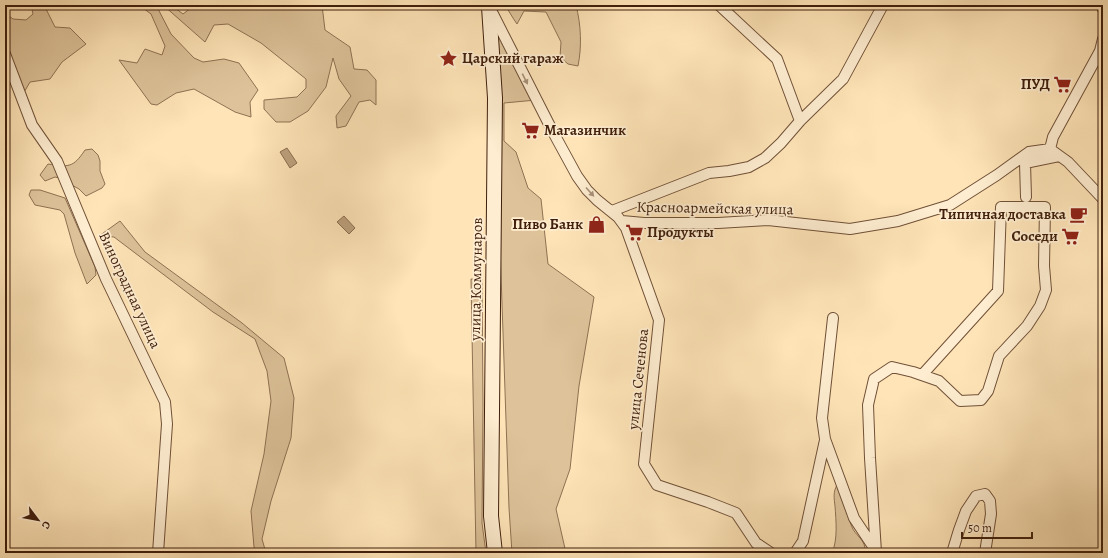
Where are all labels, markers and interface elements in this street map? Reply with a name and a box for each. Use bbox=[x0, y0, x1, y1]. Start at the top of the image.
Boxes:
place icon: Царский гараж bbox=[439, 48, 459, 68]
place label: Царский гараж bbox=[462, 48, 564, 68]
one-way arrow bbox=[522, 73, 529, 85]
place label: ПУД bbox=[1021, 74, 1050, 94]
supermarket icon: ПУД bbox=[1053, 74, 1073, 94]
supermarket icon: Магазинчик bbox=[521, 120, 541, 140]
place label: Магазинчик bbox=[544, 120, 626, 140]
one-way arrow bbox=[585, 186, 594, 197]
street label: Красноармейская улица bbox=[636, 197, 794, 219]
place label: Типичная доставка bbox=[939, 204, 1067, 224]
cafe icon: Типичная доставка bbox=[1069, 204, 1089, 224]
place label: Пиво Банк bbox=[512, 214, 583, 234]
shop icon: Пиво Банк bbox=[586, 214, 606, 234]
street label: улица Коммунаров bbox=[465, 217, 487, 342]
supermarket icon: Продукты bbox=[624, 222, 644, 242]
place label: Продукты bbox=[647, 222, 714, 242]
place label: Соседи bbox=[1012, 226, 1058, 246]
supermarket icon: Соседи bbox=[1061, 226, 1081, 246]
street label: Виноградная улица bbox=[94, 228, 166, 352]
street label: улица Сеченова bbox=[623, 327, 653, 432]
north arrow bbox=[18, 500, 58, 540]
scale bar bbox=[962, 514, 1032, 540]
text: С bbox=[38, 518, 54, 532]
text: 50 m bbox=[968, 520, 992, 536]

